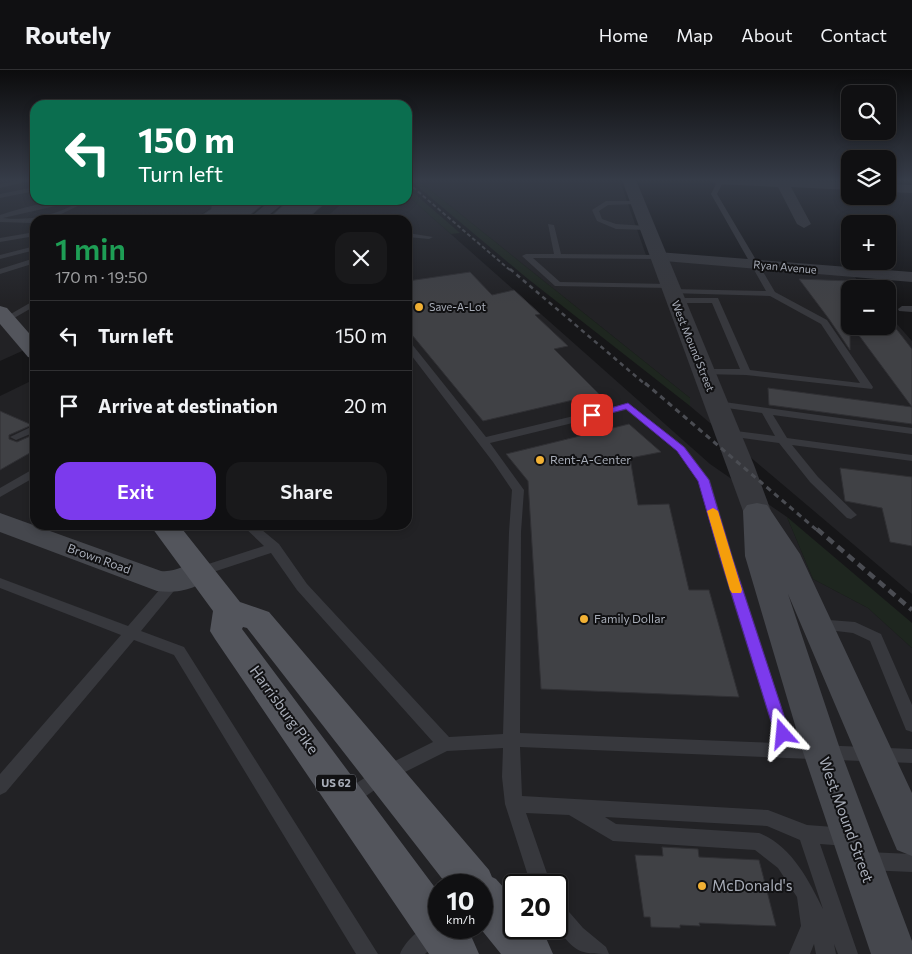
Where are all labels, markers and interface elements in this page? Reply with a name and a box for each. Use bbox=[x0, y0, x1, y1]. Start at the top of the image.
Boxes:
text: Routely bbox=[25, 20, 111, 49]
text: Home bbox=[599, 24, 648, 46]
text: Map bbox=[676, 24, 713, 46]
text: About bbox=[741, 24, 793, 46]
text: Contact bbox=[821, 24, 887, 46]
map controls bbox=[841, 85, 896, 335]
button: search bbox=[841, 85, 896, 140]
text: 150 m bbox=[138, 117, 235, 160]
icon: left bbox=[55, 120, 120, 185]
button: layers bbox=[841, 150, 896, 205]
text: Turn left bbox=[138, 160, 223, 187]
button: + bbox=[841, 215, 896, 270]
text: 1 min bbox=[55, 229, 126, 266]
button: close bbox=[335, 232, 387, 284]
street label: Ryan Avenue bbox=[753, 257, 818, 276]
text: 170 m · 19:50 bbox=[55, 267, 148, 286]
button: − bbox=[841, 280, 896, 335]
street label: West Mound Street bbox=[669, 298, 718, 394]
place label: Save-A-Lot bbox=[429, 300, 487, 313]
marker: Save-A-Lot bbox=[413, 301, 425, 313]
icon: left bbox=[55, 322, 83, 350]
text: Turn left bbox=[98, 324, 173, 347]
text: 150 m bbox=[335, 324, 387, 347]
icon: arrive bbox=[55, 392, 83, 420]
text: Arrive at destination bbox=[98, 394, 278, 417]
text: 20 m bbox=[344, 394, 387, 417]
pin bbox=[571, 394, 613, 436]
icon: arrive bbox=[578, 401, 606, 429]
place label: Rent-A-Center bbox=[550, 452, 631, 466]
marker: Rent-A-Center bbox=[534, 454, 546, 466]
button: Exit bbox=[55, 462, 216, 520]
button: Share bbox=[226, 462, 387, 520]
street label: Brown Road bbox=[66, 540, 133, 576]
place label: Family Dollar bbox=[594, 611, 665, 625]
marker: Family Dollar bbox=[578, 613, 590, 625]
street label: Harrisburg Pike bbox=[247, 662, 323, 757]
position arrow bbox=[756, 707, 808, 759]
street label: West Mound Street bbox=[816, 754, 878, 885]
road number: US 62 bbox=[316, 774, 356, 791]
speed limit sign: 20 bbox=[503, 874, 568, 939]
place label: McDonald's bbox=[712, 876, 793, 894]
marker: McDonald's bbox=[696, 880, 708, 892]
text: 10 bbox=[447, 885, 474, 915]
text: km/h bbox=[446, 912, 475, 926]

